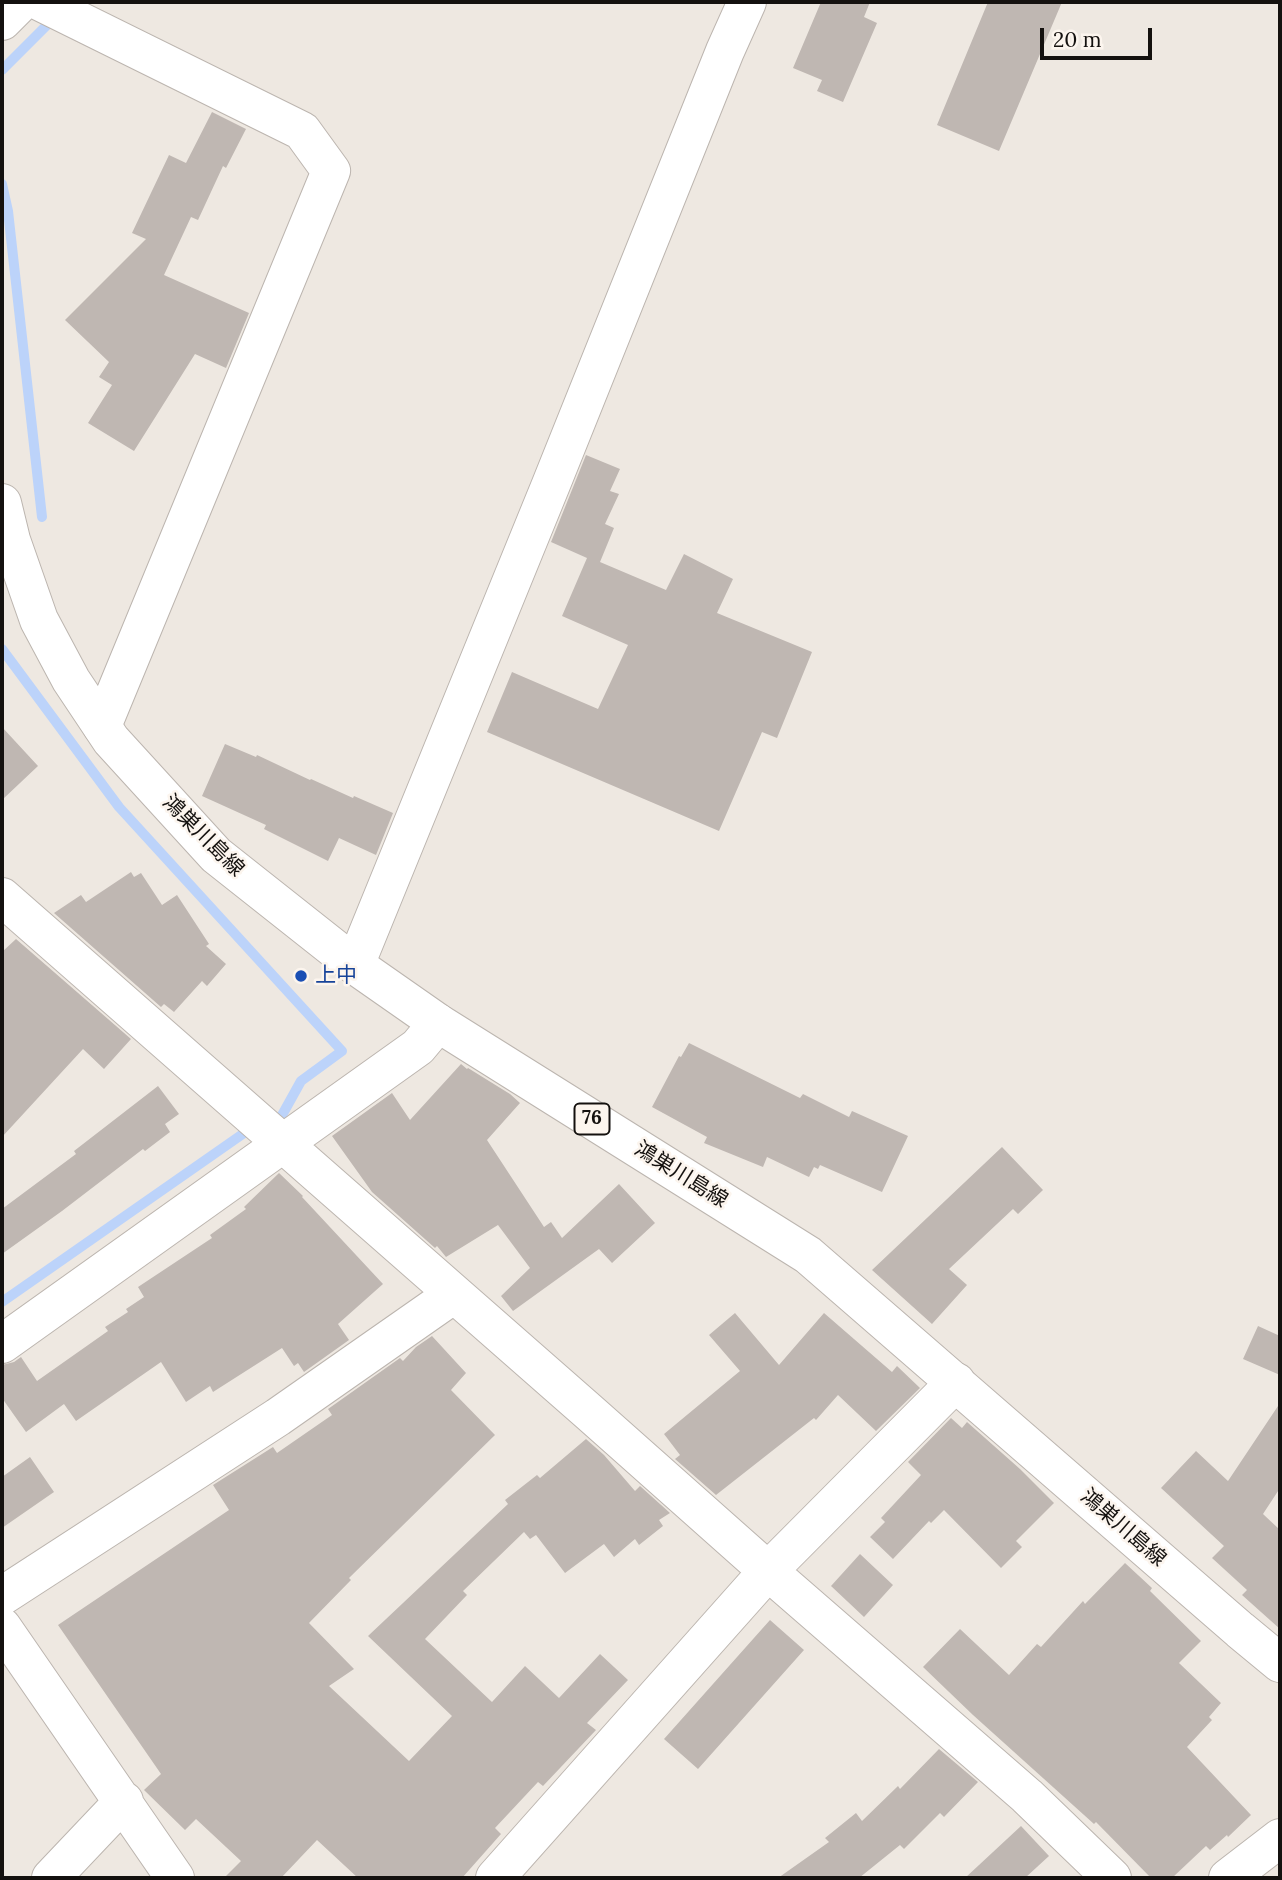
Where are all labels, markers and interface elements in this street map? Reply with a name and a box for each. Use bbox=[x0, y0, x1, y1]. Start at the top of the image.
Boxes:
scale bar bbox=[1044, 14, 1156, 58]
text: 20 m bbox=[1053, 26, 1102, 53]
street label: 鴻巣川島線 bbox=[157, 790, 249, 882]
place label: 上中 bbox=[315, 963, 357, 989]
marker: 上中 bbox=[293, 968, 309, 984]
road number: 76 bbox=[574, 1104, 610, 1134]
street label: 鴻巣川島線 bbox=[630, 1136, 732, 1214]
street label: 鴻巣川島線 bbox=[1075, 1484, 1171, 1572]

